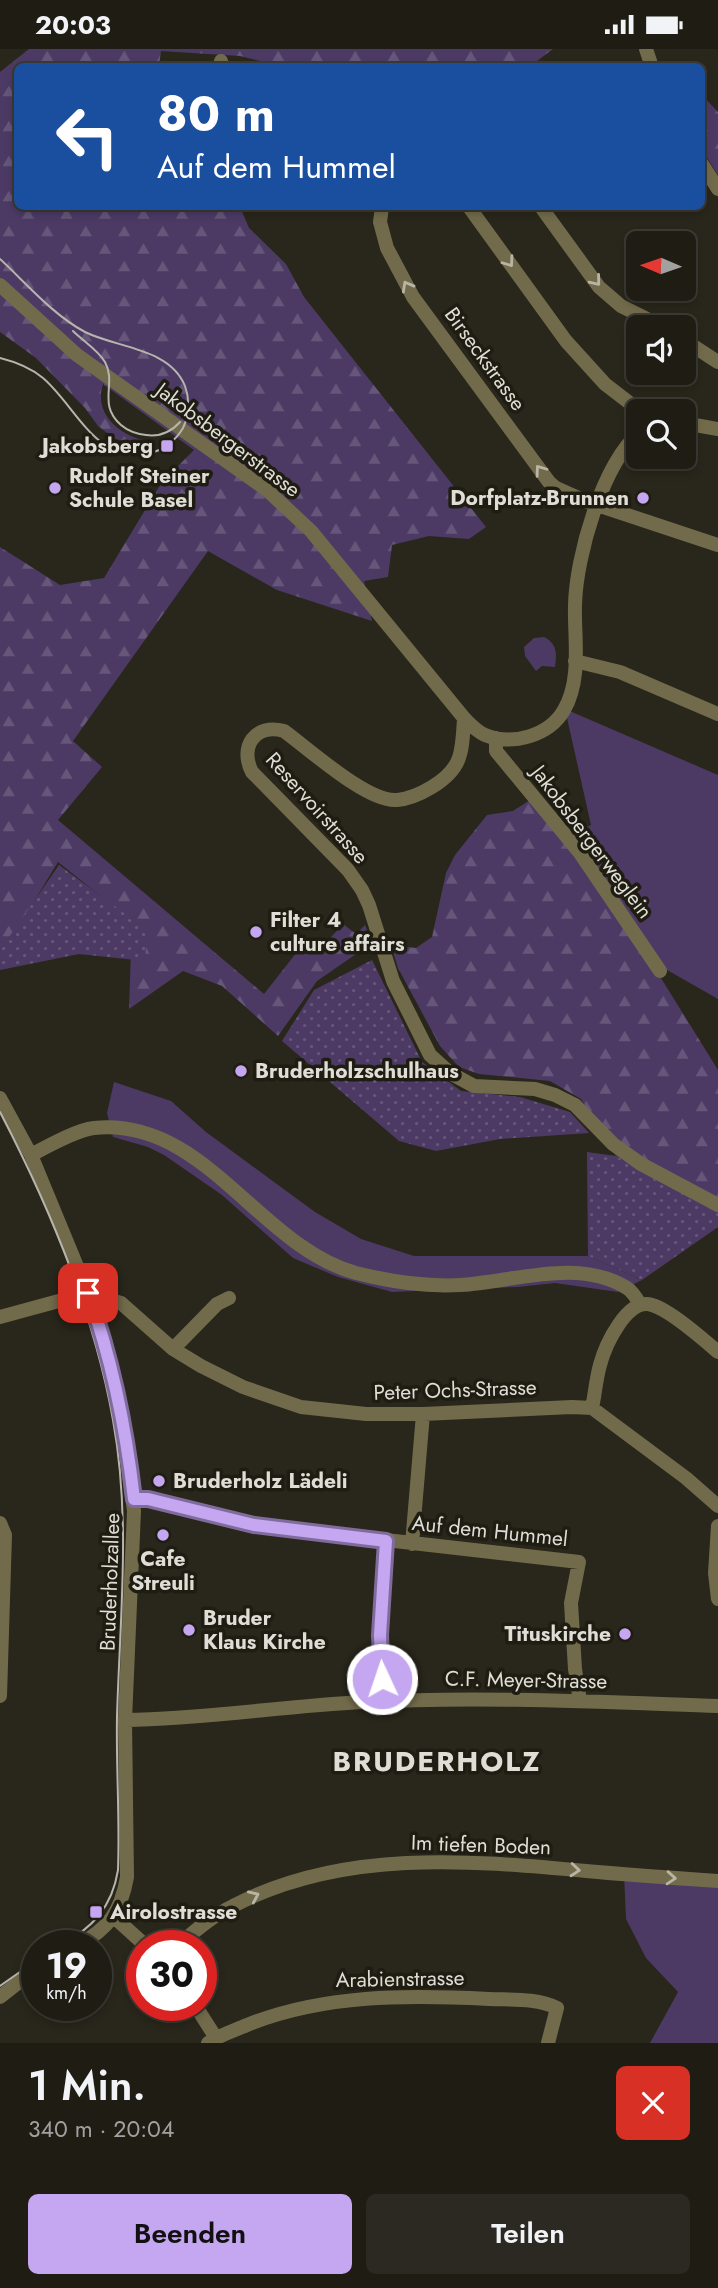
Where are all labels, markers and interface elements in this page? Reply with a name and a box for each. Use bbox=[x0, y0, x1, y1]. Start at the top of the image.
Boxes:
text: 20:03 bbox=[35, 6, 111, 44]
text: 80 m bbox=[157, 79, 275, 149]
icon: left bbox=[42, 91, 133, 182]
text: Auf dem Hummel bbox=[157, 144, 396, 190]
north arrow bbox=[626, 231, 696, 301]
map controls bbox=[626, 231, 696, 469]
one-way arrow bbox=[501, 254, 513, 267]
one-way arrow bbox=[588, 273, 600, 286]
one-way arrow bbox=[402, 281, 415, 293]
street label: Birseckstrasse bbox=[437, 301, 533, 417]
button: sound bbox=[626, 315, 696, 385]
street label: Jakobsbergerstrasse bbox=[147, 374, 307, 504]
button: search bbox=[626, 399, 696, 469]
place label: Jakobsberg bbox=[38, 431, 153, 461]
marker: Jakobsberg bbox=[159, 438, 175, 454]
place label: Rudolf Steiner Schule Basel bbox=[69, 461, 210, 515]
one-way arrow bbox=[536, 465, 549, 478]
marker: Rudolf Steiner Schule Basel bbox=[47, 480, 63, 496]
place label: Dorfplatz-Brunnen bbox=[450, 483, 629, 513]
marker: Dorfplatz-Brunnen bbox=[635, 490, 651, 506]
street label: Reservoirstrasse bbox=[259, 745, 376, 871]
street label: Jakobsbergerweglein bbox=[523, 757, 660, 925]
place label: Filter 4 culture affairs bbox=[270, 905, 405, 959]
marker: Filter 4 culture affairs bbox=[248, 924, 264, 940]
place label: Bruderholzschulhaus bbox=[255, 1056, 459, 1086]
marker: Bruderholzschulhaus bbox=[233, 1063, 249, 1079]
pin bbox=[58, 1263, 118, 1323]
icon: arrive bbox=[69, 1274, 107, 1312]
street label: Peter Ochs-Strasse bbox=[373, 1372, 537, 1408]
place label: Bruderholz Lädeli bbox=[173, 1466, 348, 1496]
marker: Bruderholz Lädeli bbox=[151, 1473, 167, 1489]
street label: Auf dem Hummel bbox=[411, 1508, 569, 1554]
street label: Bruderholzallee bbox=[93, 1512, 127, 1652]
marker: Cafe Streuli bbox=[155, 1527, 171, 1543]
place label: Cafe Streuli bbox=[131, 1544, 195, 1598]
place label: Bruder Klaus Kirche bbox=[203, 1603, 326, 1657]
place label: Tituskirche bbox=[505, 1619, 611, 1649]
marker: Bruder Klaus Kirche bbox=[181, 1622, 197, 1638]
marker: Tituskirche bbox=[617, 1626, 633, 1642]
position arrow bbox=[345, 1642, 419, 1716]
street label: C.F. Meyer-Strasse bbox=[445, 1664, 608, 1696]
district label: BRUDERHOLZ bbox=[332, 1741, 542, 1782]
street label: Im tiefen Boden bbox=[410, 1828, 552, 1862]
one-way arrow bbox=[569, 1862, 581, 1877]
one-way arrow bbox=[666, 1870, 677, 1885]
one-way arrow bbox=[247, 1890, 259, 1904]
place label: Airolostrasse bbox=[109, 1897, 237, 1927]
marker: Airolostrasse bbox=[88, 1904, 104, 1920]
speed limit sign: 30 bbox=[126, 1930, 217, 2021]
text: 19 bbox=[46, 1941, 87, 1991]
street label: Arabienstrasse bbox=[335, 1963, 465, 1995]
text: km/h bbox=[46, 1980, 87, 2006]
text: 1 Min. bbox=[28, 2055, 146, 2116]
button: close bbox=[616, 2066, 690, 2140]
text: 340 m · 20:04 bbox=[28, 2112, 174, 2146]
button: Beenden bbox=[28, 2194, 352, 2274]
button: Teilen bbox=[366, 2194, 690, 2274]

